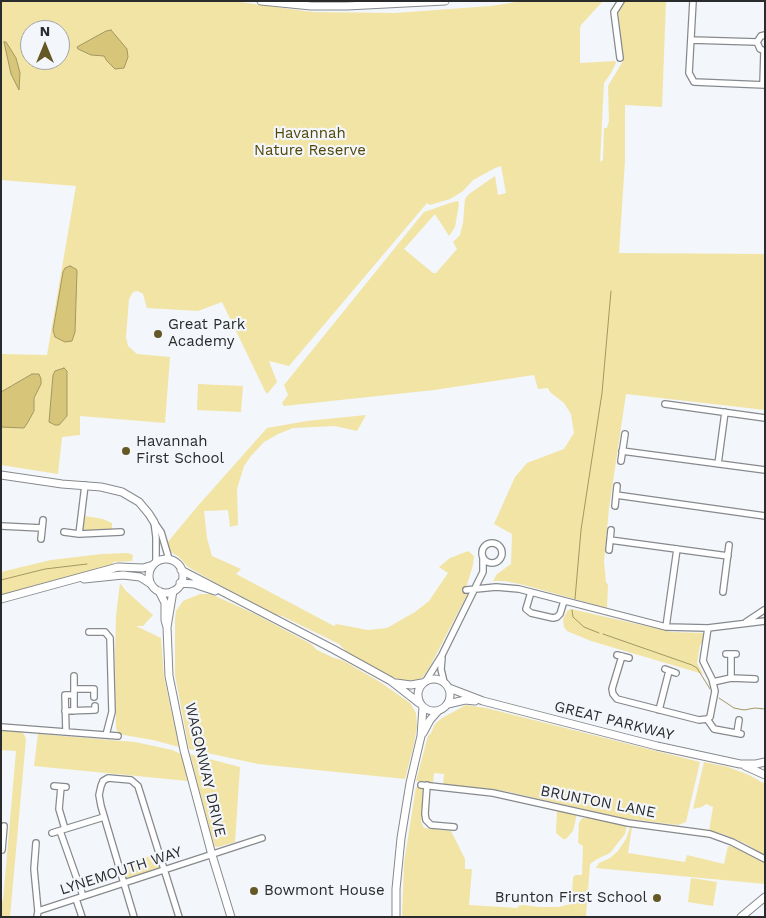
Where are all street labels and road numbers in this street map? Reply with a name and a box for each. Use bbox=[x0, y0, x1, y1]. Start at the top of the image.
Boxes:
street label: GREAT PARKWAY bbox=[552, 697, 676, 745]
street label: WAGONWAY DRIVE bbox=[181, 701, 229, 839]
street label: BRUNTON LANE bbox=[539, 782, 657, 822]
street label: LYNEMOUTH WAY bbox=[58, 843, 184, 899]

